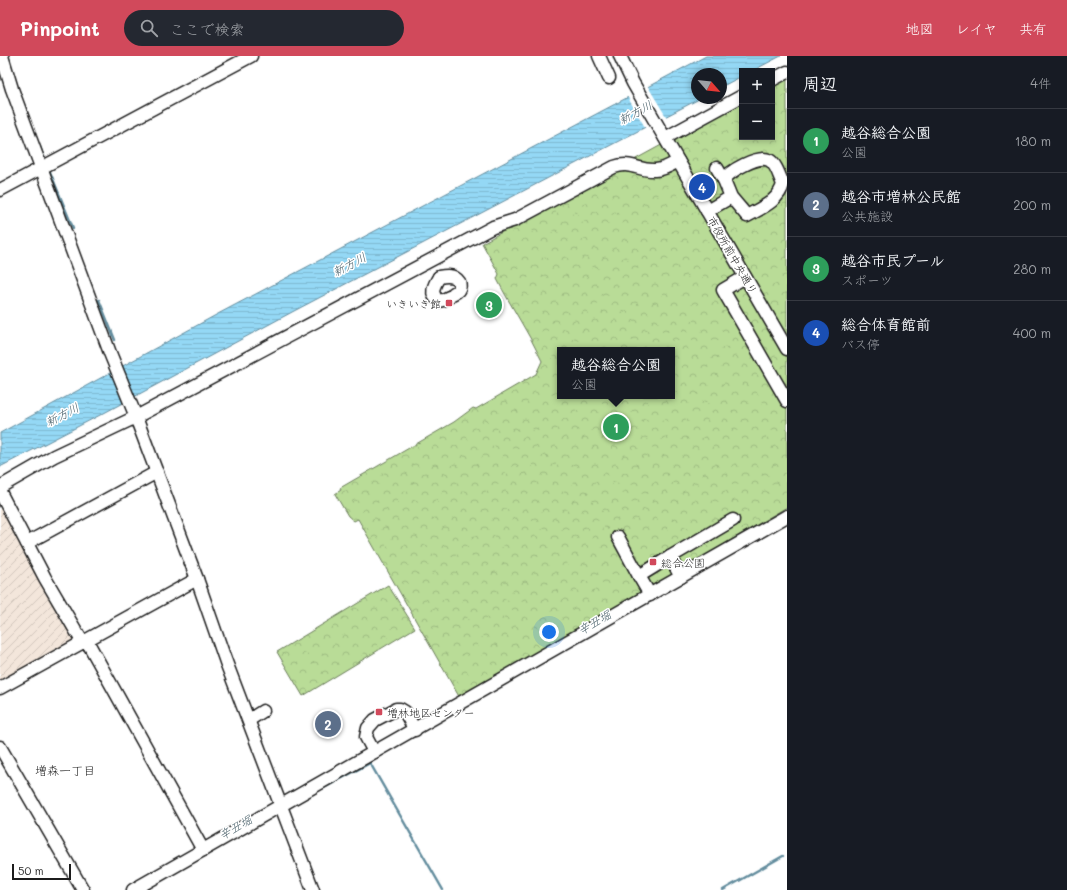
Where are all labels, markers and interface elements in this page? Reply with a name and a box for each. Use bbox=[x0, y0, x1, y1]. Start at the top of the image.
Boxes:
search box bbox=[124, 10, 404, 46]
text: Pinpoint bbox=[20, 16, 100, 41]
icon: search bbox=[138, 17, 160, 39]
text: ここで検索 bbox=[170, 19, 245, 39]
text: 地図 bbox=[906, 19, 934, 38]
text: レイヤ bbox=[956, 19, 997, 38]
text: 共有 bbox=[1019, 19, 1047, 38]
north arrow bbox=[691, 68, 727, 104]
map controls bbox=[739, 68, 775, 140]
button: + bbox=[739, 68, 775, 104]
text: 周辺 bbox=[803, 72, 837, 94]
text: 4件 bbox=[1030, 74, 1051, 91]
water label: 新方川 bbox=[615, 96, 655, 128]
button: − bbox=[739, 104, 775, 140]
text: 越谷総合公園 bbox=[841, 122, 931, 142]
text: 1 bbox=[813, 132, 819, 149]
text: 180 m bbox=[1015, 132, 1051, 149]
text: 公園 bbox=[841, 143, 867, 160]
pin: 4 bbox=[689, 172, 715, 202]
text: 越谷市増林公民館 bbox=[841, 186, 961, 206]
text: 2 bbox=[812, 196, 820, 213]
text: 200 m bbox=[1013, 196, 1051, 213]
text: 公共施設 bbox=[841, 207, 893, 224]
street label: 市役所前中央通り bbox=[705, 213, 761, 297]
water label: 新方川 bbox=[329, 248, 369, 280]
text: 越谷市民プール bbox=[841, 250, 945, 270]
text: 3 bbox=[812, 260, 820, 277]
text: 280 m bbox=[1013, 260, 1051, 277]
text: スポーツ bbox=[841, 271, 893, 288]
pin: 3 bbox=[476, 290, 502, 320]
place label: いきいき館 bbox=[386, 296, 441, 311]
marker: いきいき館 bbox=[444, 298, 454, 308]
text: 総合体育館前 bbox=[841, 314, 931, 334]
text: 4 bbox=[812, 324, 820, 341]
text: 400 m bbox=[1013, 324, 1051, 341]
text: バス停 bbox=[841, 335, 880, 352]
popup bbox=[557, 347, 675, 399]
text: 越谷総合公園 bbox=[571, 354, 661, 374]
text: 公園 bbox=[571, 375, 597, 392]
water label: 新方川 bbox=[42, 399, 82, 429]
pin: 1 bbox=[603, 412, 629, 442]
place label: 総合公園 bbox=[661, 555, 705, 570]
marker: 総合公園 bbox=[648, 557, 658, 567]
water label: 辛丑堀 bbox=[574, 606, 614, 638]
your location bbox=[539, 622, 559, 642]
place label: 増林地区センター bbox=[387, 705, 475, 720]
marker: 増林地区センター bbox=[374, 707, 384, 717]
pin: 2 bbox=[315, 709, 341, 739]
district label: 増森一丁目 bbox=[35, 762, 95, 778]
water label: 辛丑堀 bbox=[215, 811, 255, 843]
scale bar bbox=[12, 862, 71, 881]
text: 50 m bbox=[18, 863, 44, 878]

